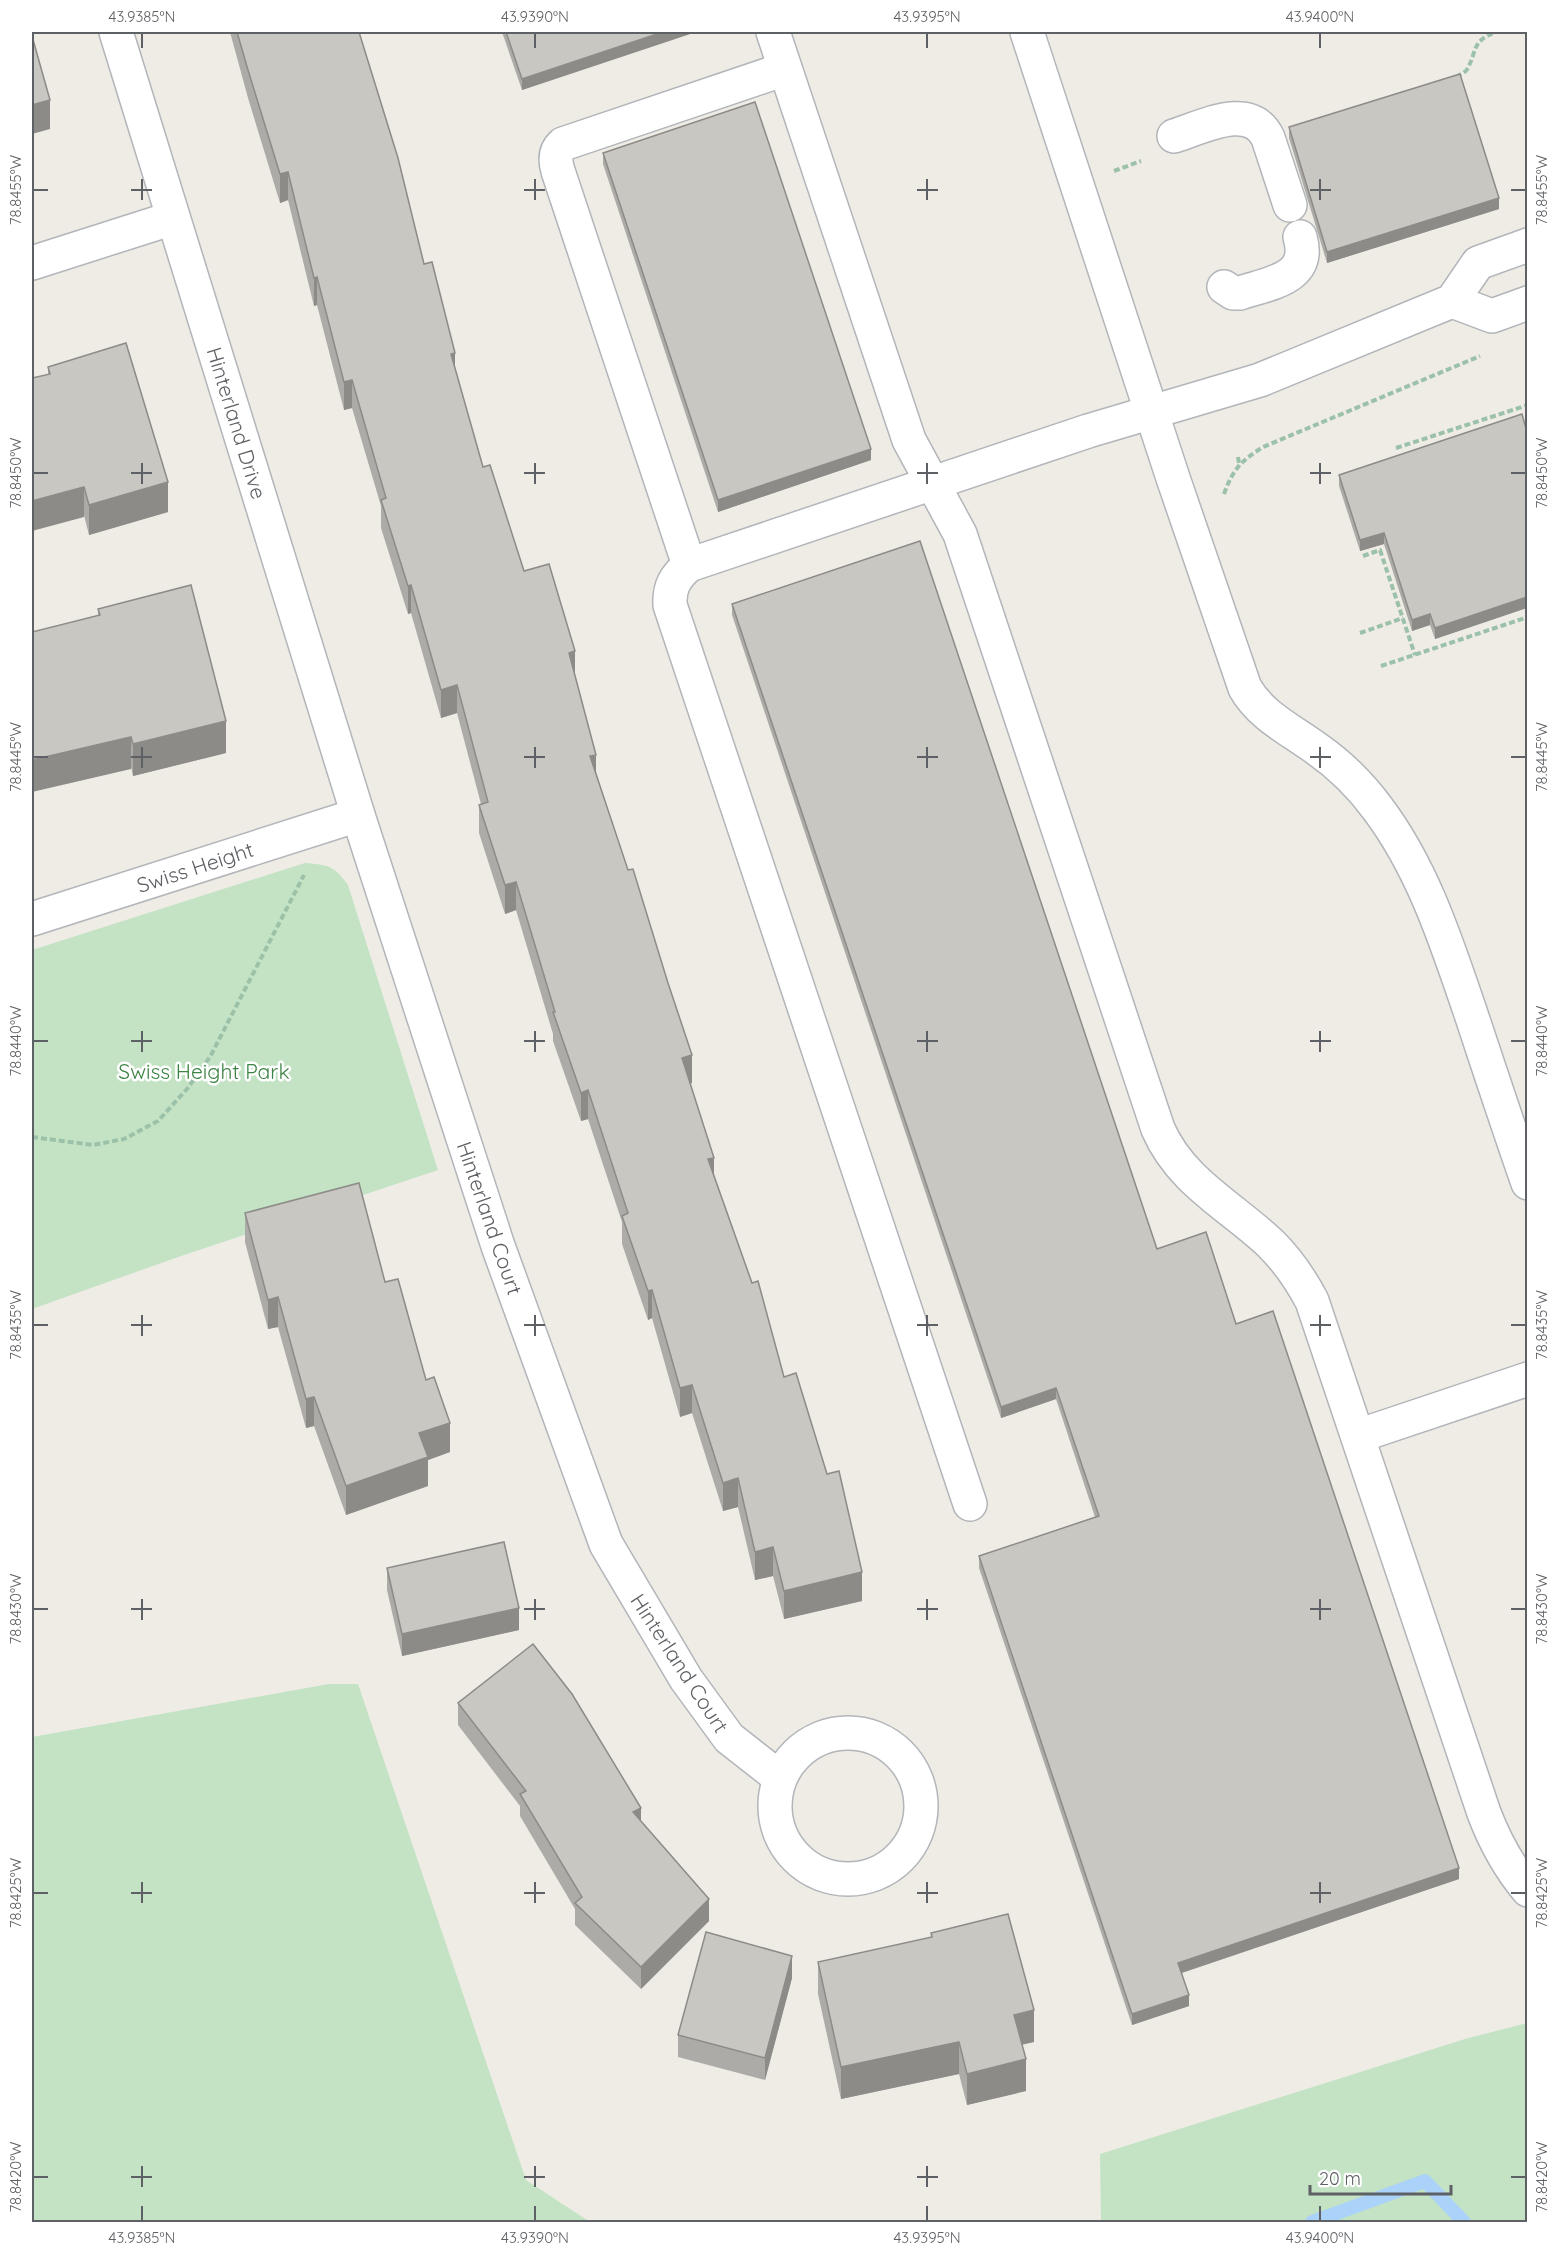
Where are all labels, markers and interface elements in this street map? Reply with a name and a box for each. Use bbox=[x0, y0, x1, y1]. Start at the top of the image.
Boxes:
text: 43.9385°N bbox=[109, 7, 175, 26]
text: 43.9390°N bbox=[501, 7, 569, 26]
text: 43.9395°N bbox=[893, 7, 961, 26]
text: 43.9400°N bbox=[1286, 7, 1354, 26]
text: 78.8455°W bbox=[6, 154, 25, 225]
text: 78.8455°W bbox=[1532, 154, 1551, 225]
street label: Hinterland Drive bbox=[202, 344, 272, 502]
text: 78.8450°W bbox=[6, 437, 25, 509]
text: 78.8450°W bbox=[1532, 437, 1551, 509]
text: 78.8445°W bbox=[6, 721, 25, 792]
text: 78.8445°W bbox=[1532, 721, 1551, 792]
street label: Swiss Height bbox=[133, 836, 257, 898]
text: 78.8440°W bbox=[6, 1005, 25, 1076]
text: 78.8440°W bbox=[1532, 1005, 1551, 1076]
park label: Swiss Height Park bbox=[118, 1058, 290, 1084]
street label: Hinterland Court bbox=[452, 1138, 528, 1298]
text: 78.8435°W bbox=[6, 1289, 25, 1360]
text: 78.8435°W bbox=[1532, 1289, 1551, 1360]
text: 78.8430°W bbox=[6, 1573, 25, 1644]
text: 78.8430°W bbox=[1532, 1573, 1551, 1644]
street label: Hinterland Court bbox=[625, 1589, 735, 1737]
text: 78.8425°W bbox=[6, 1857, 25, 1928]
text: 78.8425°W bbox=[1532, 1857, 1551, 1928]
text: 78.8420°W bbox=[6, 2141, 25, 2213]
text: 78.8420°W bbox=[1532, 2141, 1551, 2213]
scale bar bbox=[1310, 2158, 1451, 2196]
text: 20 m bbox=[1319, 2167, 1361, 2190]
text: 43.9385°N bbox=[109, 2228, 175, 2247]
text: 43.9390°N bbox=[501, 2228, 569, 2247]
text: 43.9395°N bbox=[893, 2228, 961, 2247]
text: 43.9400°N bbox=[1286, 2228, 1354, 2247]

